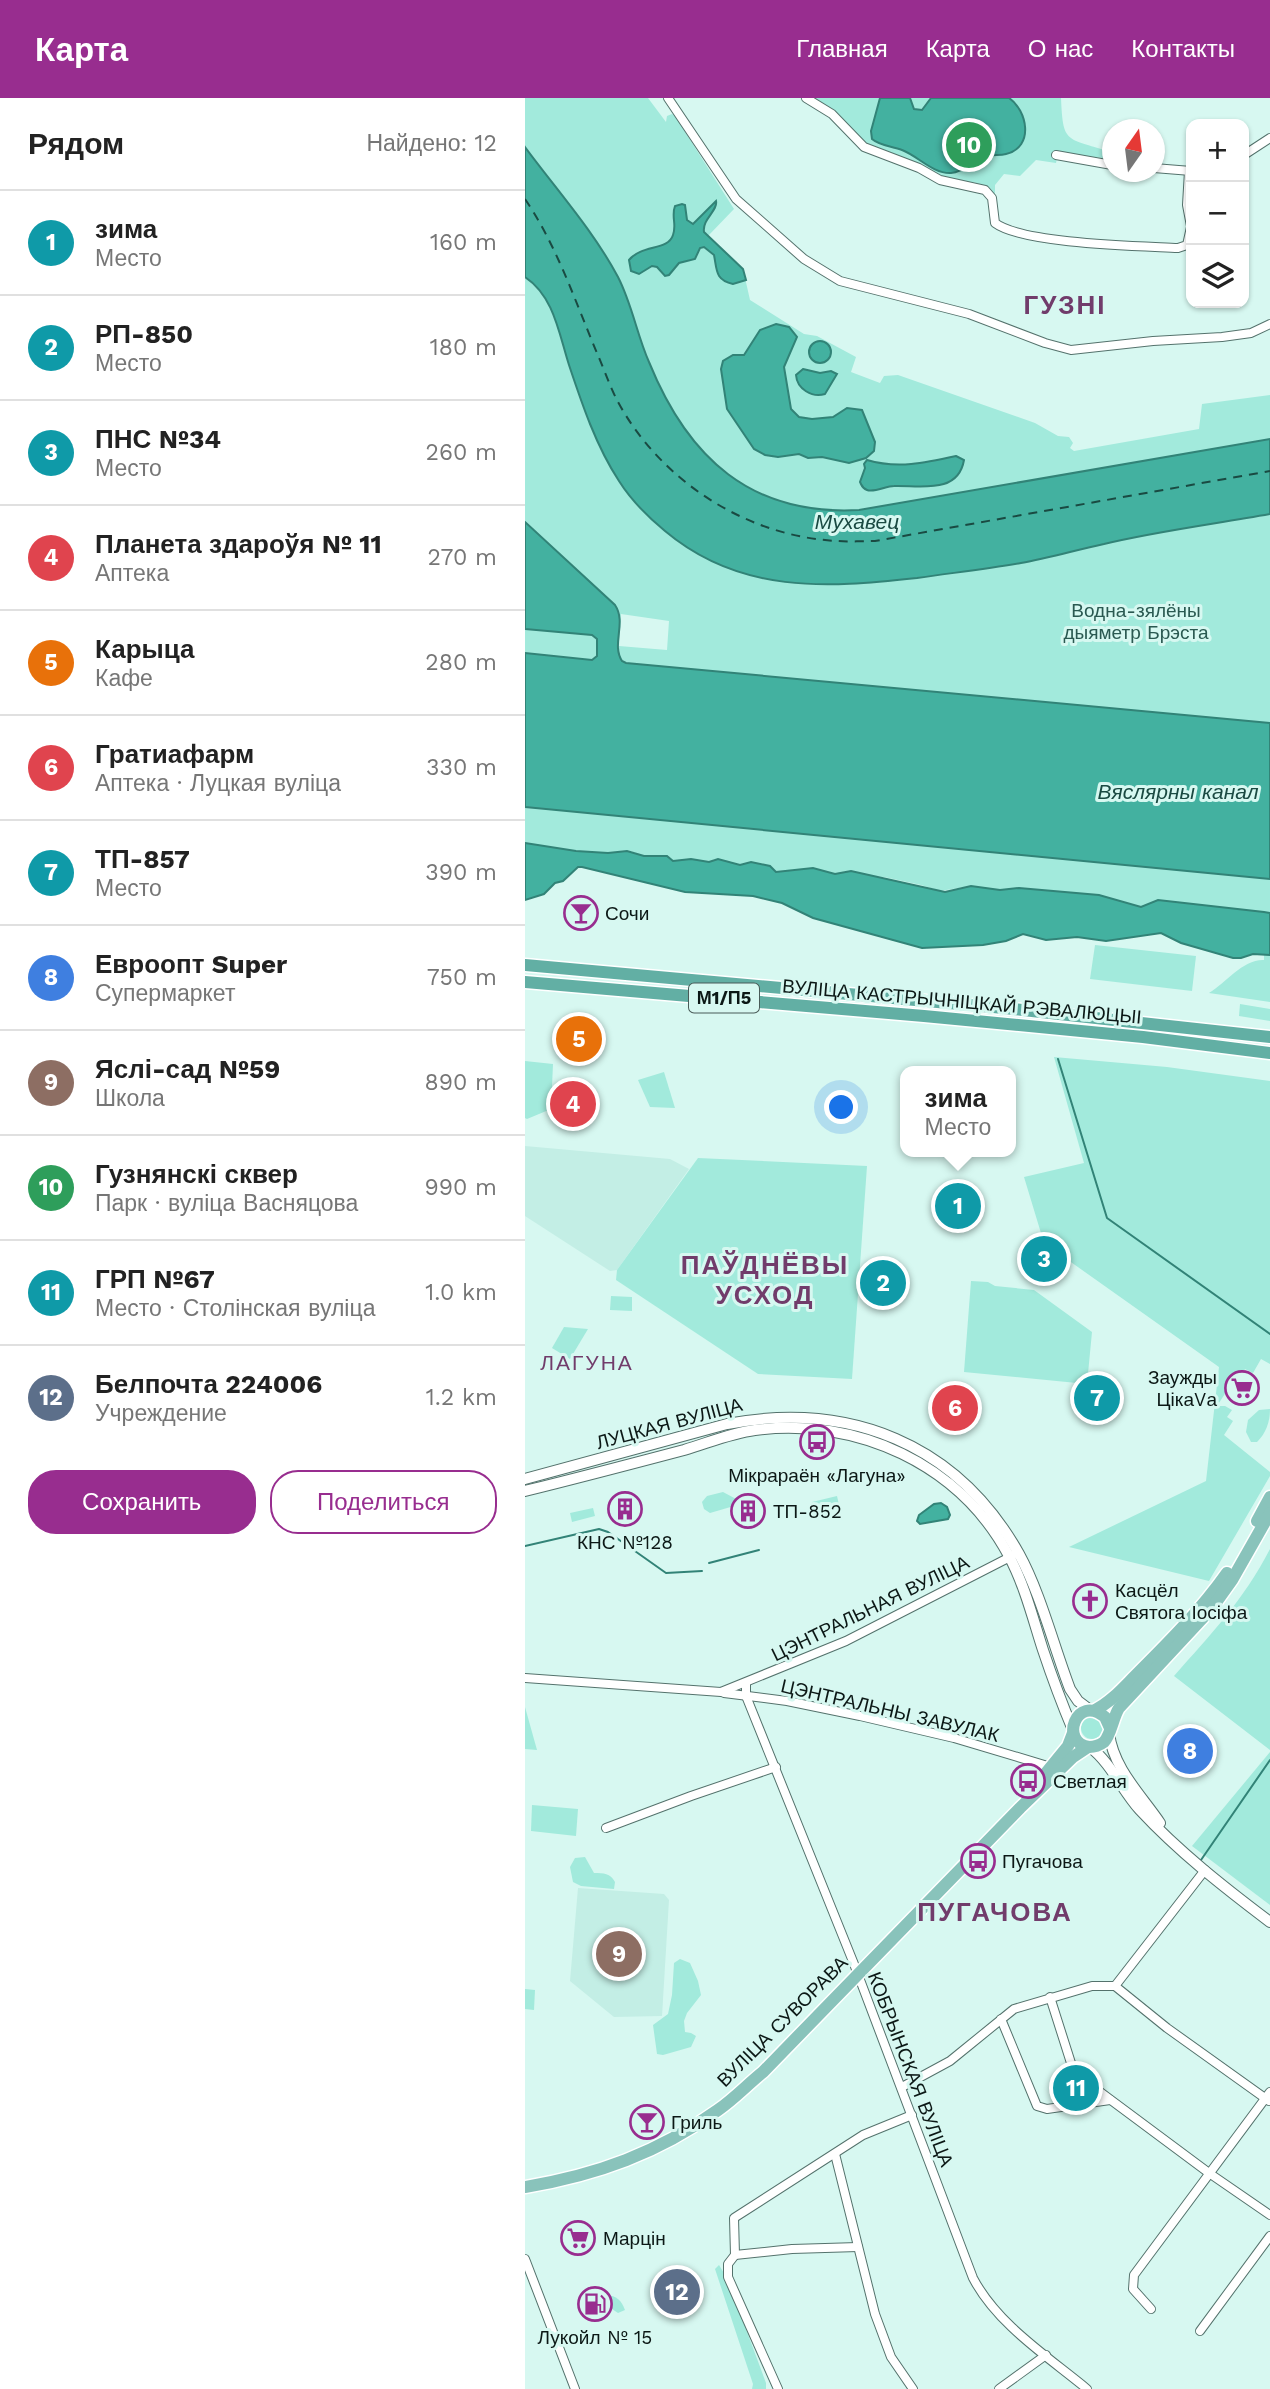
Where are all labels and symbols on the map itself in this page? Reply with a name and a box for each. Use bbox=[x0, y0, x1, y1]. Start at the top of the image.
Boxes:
pin: 10 bbox=[946, 119, 992, 171]
north arrow bbox=[1102, 119, 1165, 182]
district label: ГУЗНІ bbox=[1023, 290, 1107, 320]
water label: Мухавец bbox=[815, 509, 899, 534]
park label: Водна-зялёны дыяметр Брэста bbox=[1063, 599, 1209, 644]
water label: Вяслярны канал bbox=[1098, 779, 1259, 804]
bar icon: Сочи bbox=[562, 894, 600, 932]
place label: Сочи bbox=[605, 902, 649, 925]
street label: ВУЛІЦА КАСТРЫЧНІЦКАЙ РЭВАЛЮЦЫІ bbox=[781, 974, 1143, 1029]
road number: М1/П5 bbox=[689, 984, 759, 1013]
pin: 5 bbox=[556, 1013, 602, 1065]
pin: 4 bbox=[550, 1078, 596, 1130]
your location bbox=[824, 1090, 858, 1124]
pin: 1 bbox=[935, 1180, 981, 1232]
pin: 3 bbox=[1021, 1233, 1067, 1285]
district label: ПАЎДНЁВЫ УСХОД bbox=[681, 1250, 849, 1310]
pin: 2 bbox=[860, 1257, 906, 1309]
district label: ЛАГУНА bbox=[540, 1350, 634, 1375]
place label: Заужды ЦікаVа bbox=[1148, 1366, 1217, 1411]
supermarket icon: Заужды ЦікаVа bbox=[1223, 1369, 1261, 1407]
pin: 7 bbox=[1074, 1372, 1120, 1424]
pin: 6 bbox=[932, 1382, 978, 1434]
street label: ЛУЦКАЯ ВУЛІЦА bbox=[593, 1393, 745, 1454]
bus stop icon: Мікрараён «Лагуна» bbox=[798, 1423, 836, 1461]
place label: Мікрараён «Лагуна» bbox=[728, 1464, 906, 1487]
building icon: КНС №128 bbox=[606, 1490, 644, 1528]
building icon: ТП-852 bbox=[729, 1492, 767, 1530]
place label: ТП-852 bbox=[773, 1500, 842, 1523]
place label: КНС №128 bbox=[577, 1531, 673, 1554]
street label: ЦЭНТРАЛЬНАЯ ВУЛІЦА bbox=[768, 1550, 973, 1666]
place label: Касцёл Святога Іосіфа bbox=[1115, 1579, 1248, 1624]
church icon: Касцёл Святога Іосіфа bbox=[1071, 1582, 1109, 1620]
street label: ЦЭНТРАЛЬНЫ ЗАВУЛАК bbox=[778, 1674, 1001, 1747]
pin: 8 bbox=[1167, 1725, 1213, 1777]
bus stop icon: Светлая bbox=[1009, 1762, 1047, 1800]
place label: Светлая bbox=[1053, 1770, 1127, 1793]
bus stop icon: Пугачова bbox=[959, 1842, 997, 1880]
place label: Пугачова bbox=[1002, 1850, 1083, 1873]
district label: ПУГАЧОВА bbox=[917, 1897, 1073, 1927]
pin: 9 bbox=[596, 1928, 642, 1980]
street label: ВУЛІЦА СУВОРАВА bbox=[712, 1951, 853, 2091]
street label: КОБРЫНСКАЯ ВУЛІЦА bbox=[863, 1968, 958, 2170]
pin: 11 bbox=[1053, 2062, 1099, 2114]
bar icon: Гриль bbox=[628, 2103, 666, 2141]
place label: Гриль bbox=[671, 2111, 722, 2134]
supermarket icon: Марцін bbox=[559, 2219, 597, 2257]
place label: Марцін bbox=[603, 2227, 666, 2250]
pin: 12 bbox=[654, 2266, 700, 2318]
fuel station icon: Лукойл № 15 bbox=[576, 2285, 614, 2323]
place label: Лукойл № 15 bbox=[538, 2326, 652, 2349]

